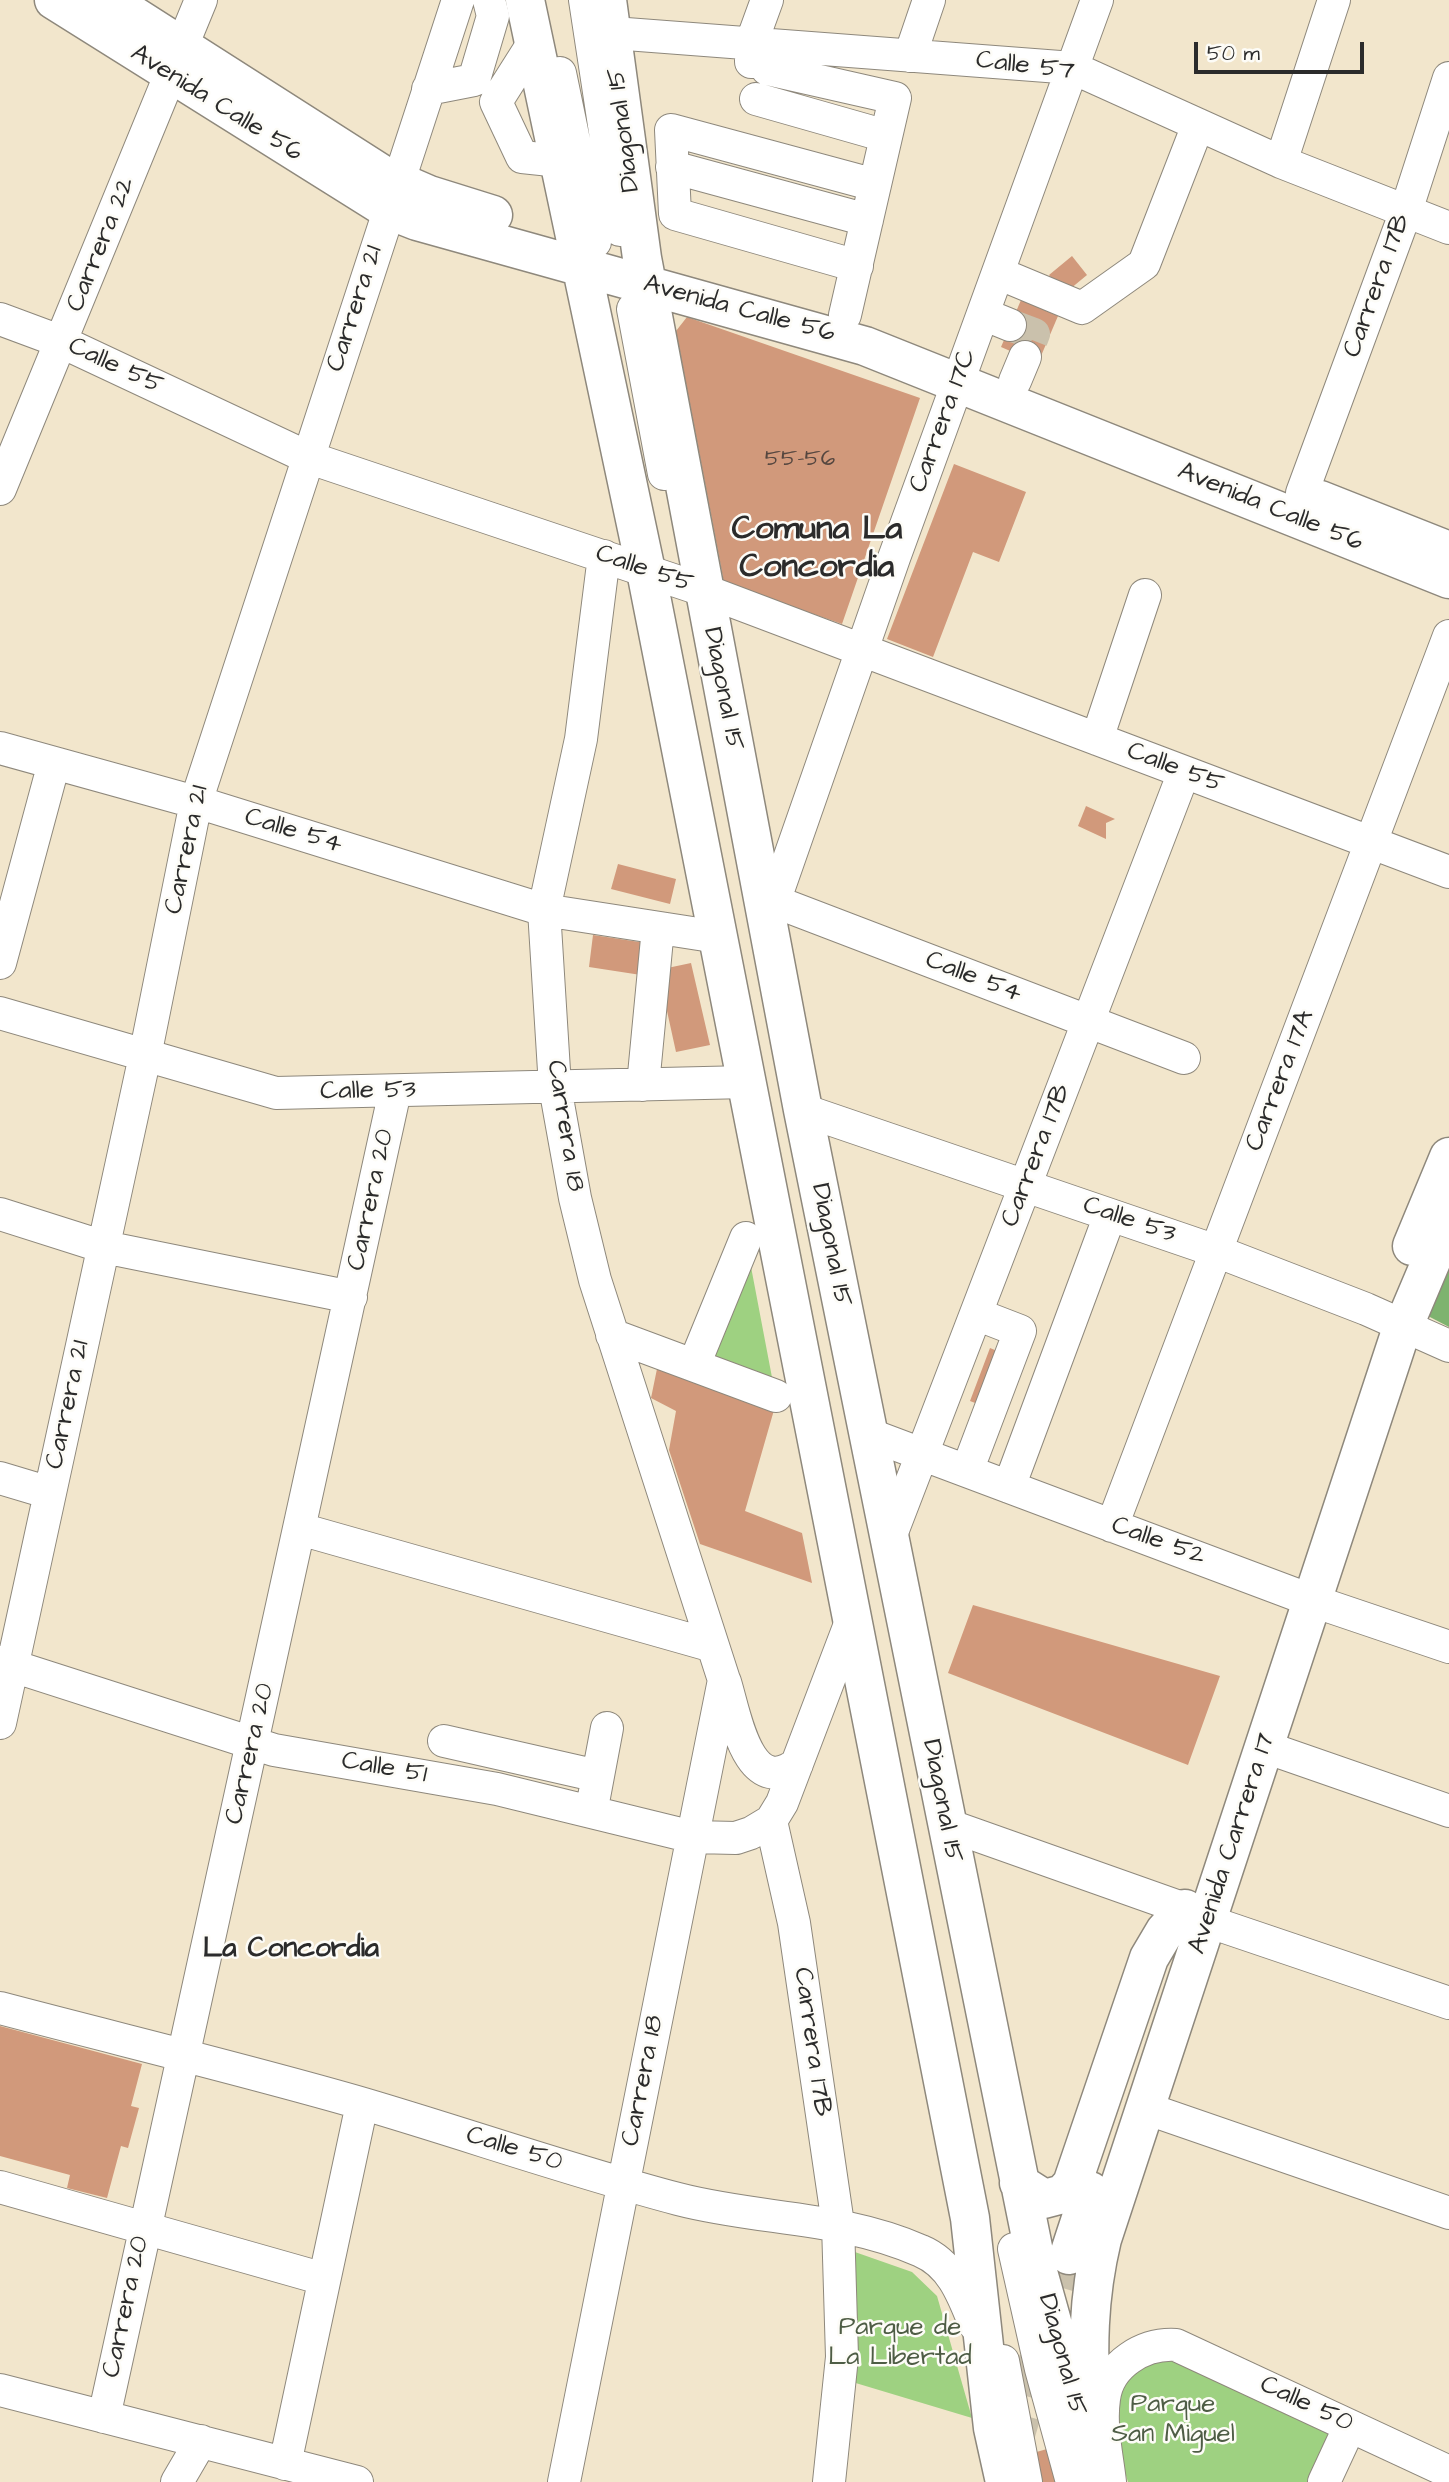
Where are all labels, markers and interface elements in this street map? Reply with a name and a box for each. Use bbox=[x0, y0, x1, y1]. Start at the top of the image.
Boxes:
scale bar bbox=[1197, 28, 1367, 72]
street label: Avenida Calle 56 bbox=[124, 39, 308, 169]
text: 50 m bbox=[1207, 39, 1260, 68]
street label: Calle 57 bbox=[974, 46, 1076, 88]
street label: Diagonal 15 bbox=[602, 66, 648, 194]
street label: Carrera 22 bbox=[61, 173, 143, 317]
street label: Carrera 17B bbox=[1338, 210, 1418, 362]
street label: Carrera 21 bbox=[321, 242, 391, 376]
street label: Avenida Calle 56 bbox=[640, 269, 838, 351]
street label: Calle 55 bbox=[63, 331, 167, 403]
street label: Carrera 17C bbox=[904, 345, 984, 497]
house number: 55-56 bbox=[765, 446, 835, 474]
street label: Avenida Calle 56 bbox=[1173, 457, 1367, 559]
district label: Comuna La Concordia bbox=[732, 511, 902, 589]
street label: Calle 55 bbox=[591, 539, 697, 601]
street label: Diagonal 15 bbox=[695, 625, 749, 753]
street label: Calle 55 bbox=[1122, 736, 1228, 802]
street label: Carrera 21 bbox=[159, 783, 217, 917]
street label: Calle 54 bbox=[240, 802, 346, 862]
street label: Calle 54 bbox=[921, 945, 1025, 1011]
street label: Carrera 17A bbox=[1240, 1006, 1322, 1156]
street label: Carrera 18 bbox=[538, 1058, 590, 1194]
street label: Calle 53 bbox=[320, 1076, 416, 1108]
street label: Carrera 17B bbox=[996, 1080, 1078, 1232]
street label: Carrera 20 bbox=[342, 1126, 402, 1274]
street label: Diagonal 15 bbox=[803, 1181, 857, 1309]
street label: Calle 53 bbox=[1079, 1191, 1179, 1251]
street label: Carrera 21 bbox=[40, 1338, 98, 1472]
street label: Calle 52 bbox=[1107, 1511, 1209, 1573]
street label: Carrera 20 bbox=[220, 1681, 282, 1827]
street label: Avenida Carrera 17 bbox=[1183, 1730, 1283, 1958]
street label: Diagonal 15 bbox=[914, 1737, 968, 1865]
street label: Calle 51 bbox=[339, 1746, 429, 1792]
district label: La Concordia bbox=[203, 1933, 379, 1967]
street label: Carrera 17B bbox=[785, 1965, 837, 2119]
street label: Carrera 18 bbox=[616, 2013, 672, 2149]
street label: Calle 50 bbox=[462, 2121, 566, 2179]
street label: Carrera 20 bbox=[97, 2233, 157, 2381]
street label: Diagonal 15 bbox=[1030, 2291, 1092, 2419]
park label: Parque de La Libertad bbox=[828, 2313, 972, 2374]
street label: Calle 50 bbox=[1254, 2370, 1358, 2440]
park label: Parque San Miguel bbox=[1111, 2390, 1235, 2452]

